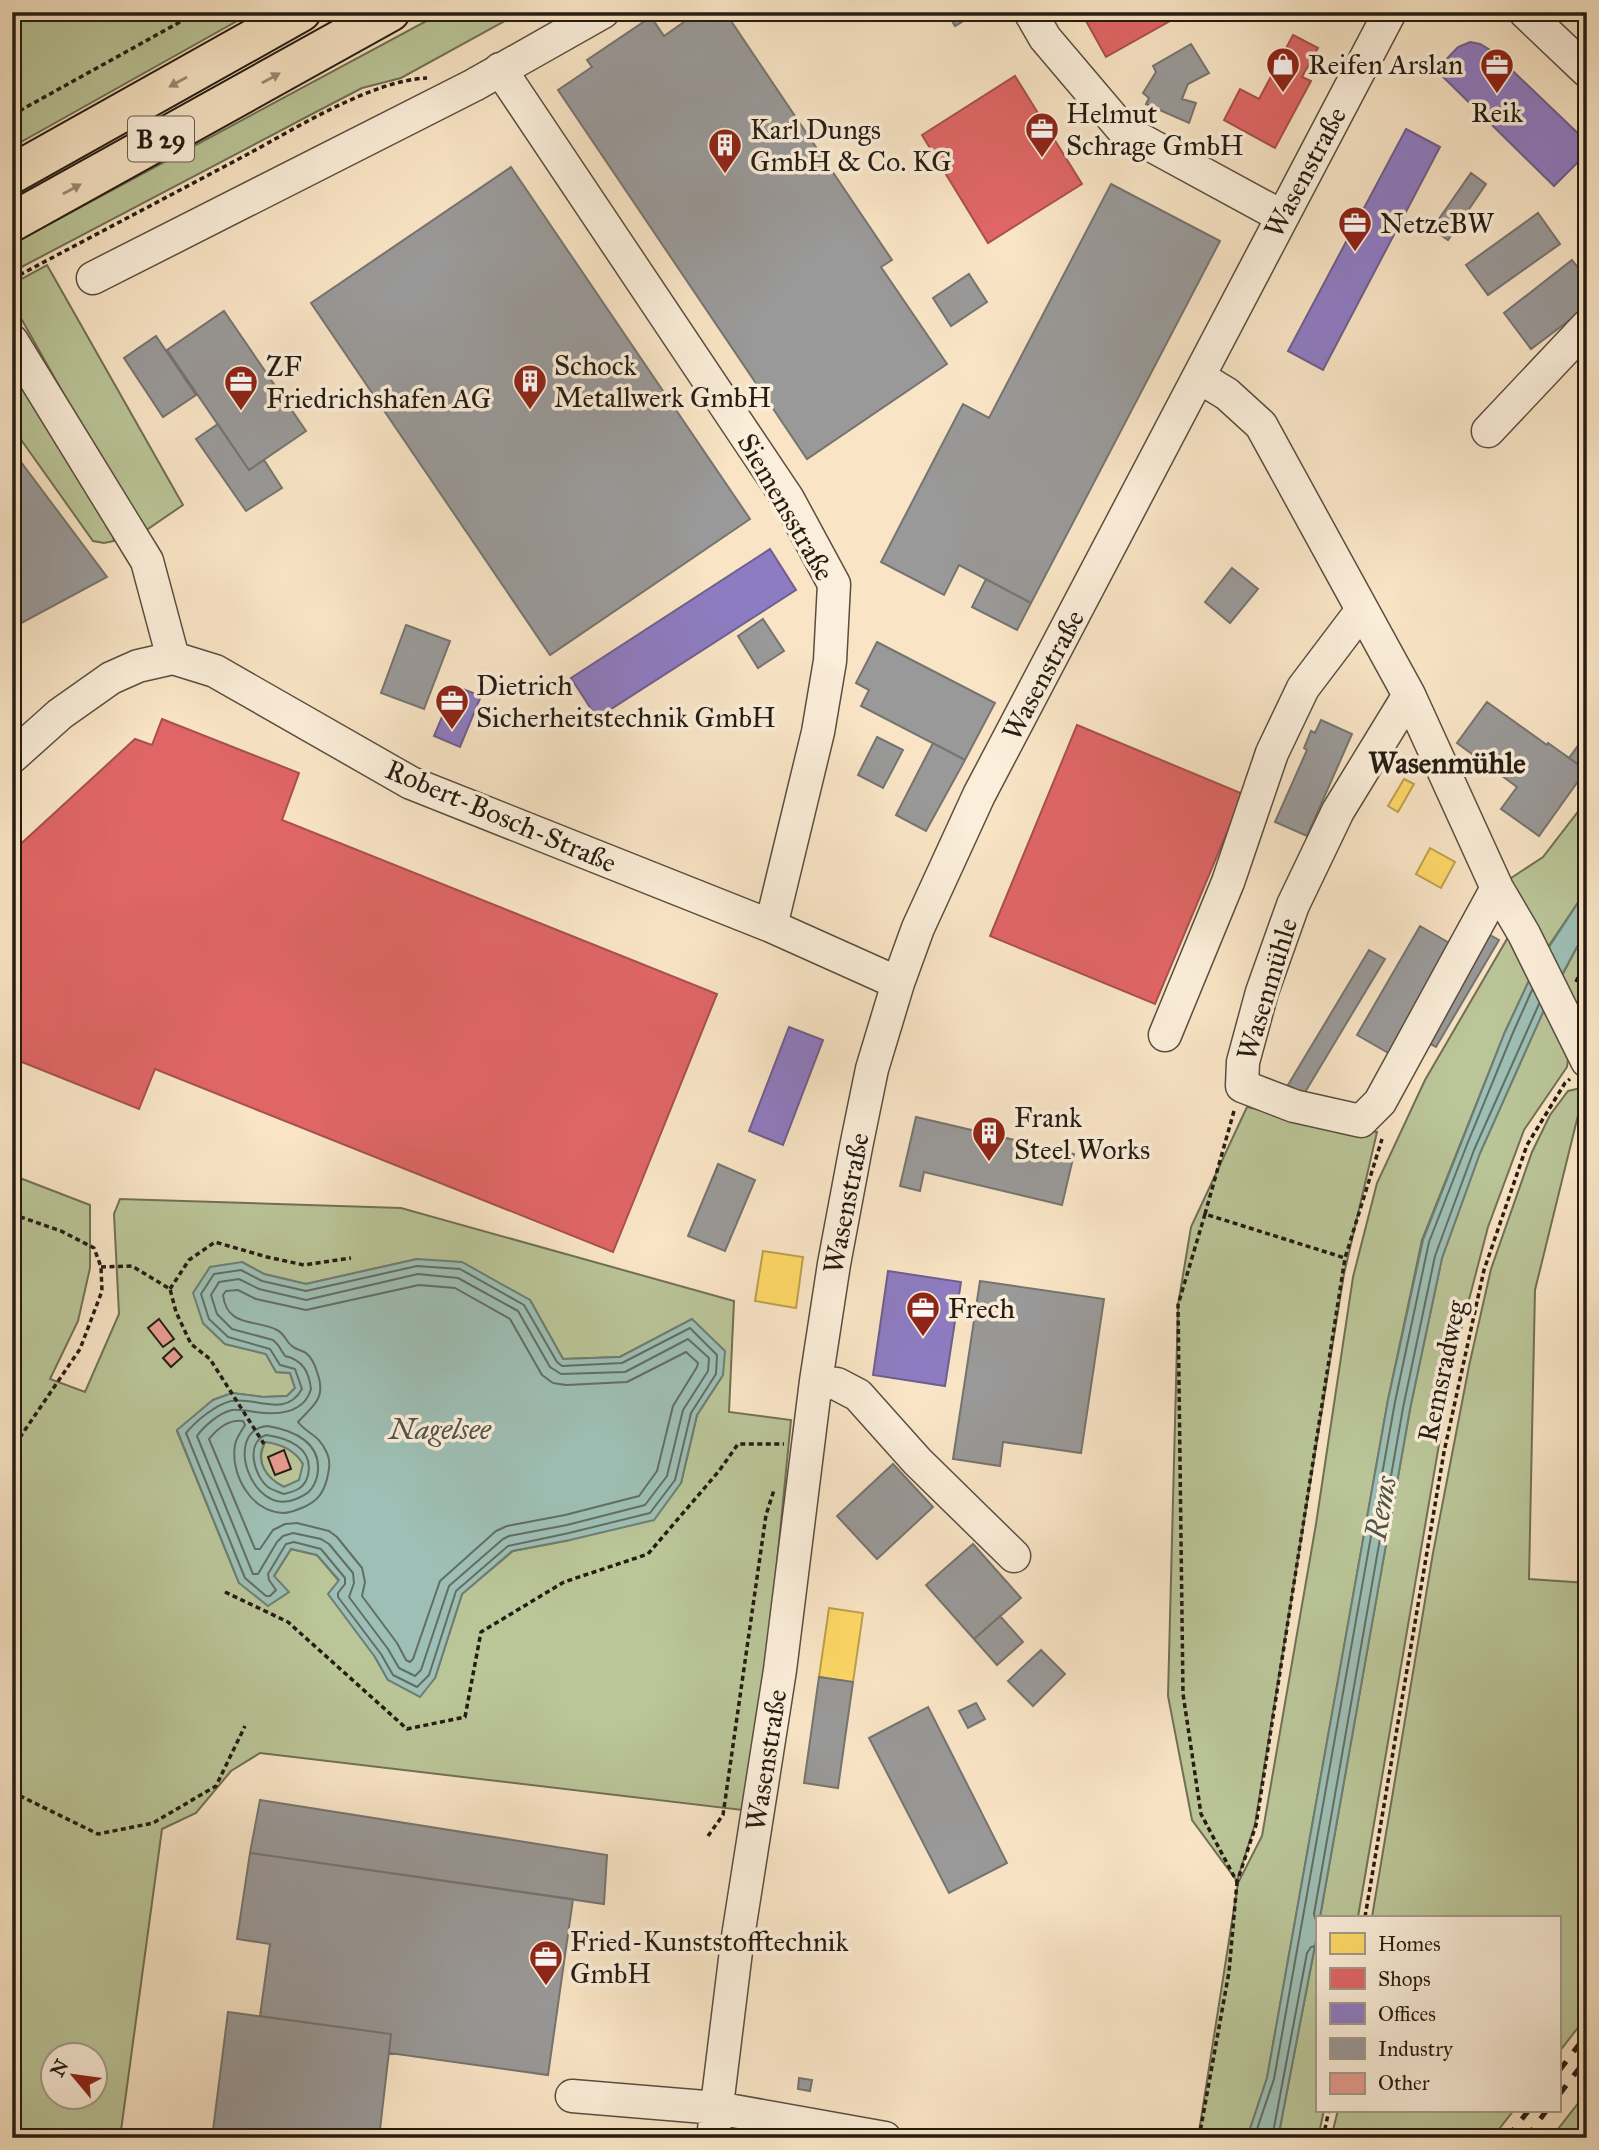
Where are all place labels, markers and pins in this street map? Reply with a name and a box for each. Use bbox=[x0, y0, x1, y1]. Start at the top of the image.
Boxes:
shop icon: Reifen Arslan bbox=[1264, 45, 1302, 94]
office icon: Reik bbox=[1478, 46, 1516, 95]
place label: Reifen Arslan bbox=[1308, 47, 1463, 82]
place label: Reik bbox=[1471, 95, 1523, 130]
place label: Helmut Schrage GmbH bbox=[1066, 96, 1244, 163]
office icon: Helmut Schrage GmbH bbox=[1023, 110, 1061, 159]
place label: Karl Dungs GmbH & Co. KG bbox=[750, 112, 952, 179]
building icon: Karl Dungs GmbH & Co. KG bbox=[706, 126, 744, 175]
office icon: NetzeBW bbox=[1336, 204, 1374, 253]
place label: NetzeBW bbox=[1380, 206, 1495, 241]
place label: Schock Metallwerk GmbH bbox=[554, 348, 771, 415]
place label: ZF Friedrichshafen AG bbox=[266, 349, 491, 416]
building icon: Schock Metallwerk GmbH bbox=[511, 362, 549, 411]
office icon: ZF Friedrichshafen AG bbox=[222, 363, 260, 412]
place label: Dietrich Sicherheitstechnik GmbH bbox=[476, 668, 776, 735]
office icon: Dietrich Sicherheitstechnik GmbH bbox=[433, 682, 471, 731]
place label: Frank Steel Works bbox=[1014, 1100, 1150, 1167]
building icon: Frank Steel Works bbox=[970, 1114, 1008, 1163]
office icon: Frech bbox=[904, 1289, 942, 1338]
place label: Frech bbox=[948, 1291, 1015, 1326]
place label: Fried-Kunststofftechnik GmbH bbox=[570, 1924, 849, 1991]
office icon: Fried-Kunststofftechnik GmbH bbox=[527, 1938, 565, 1987]

